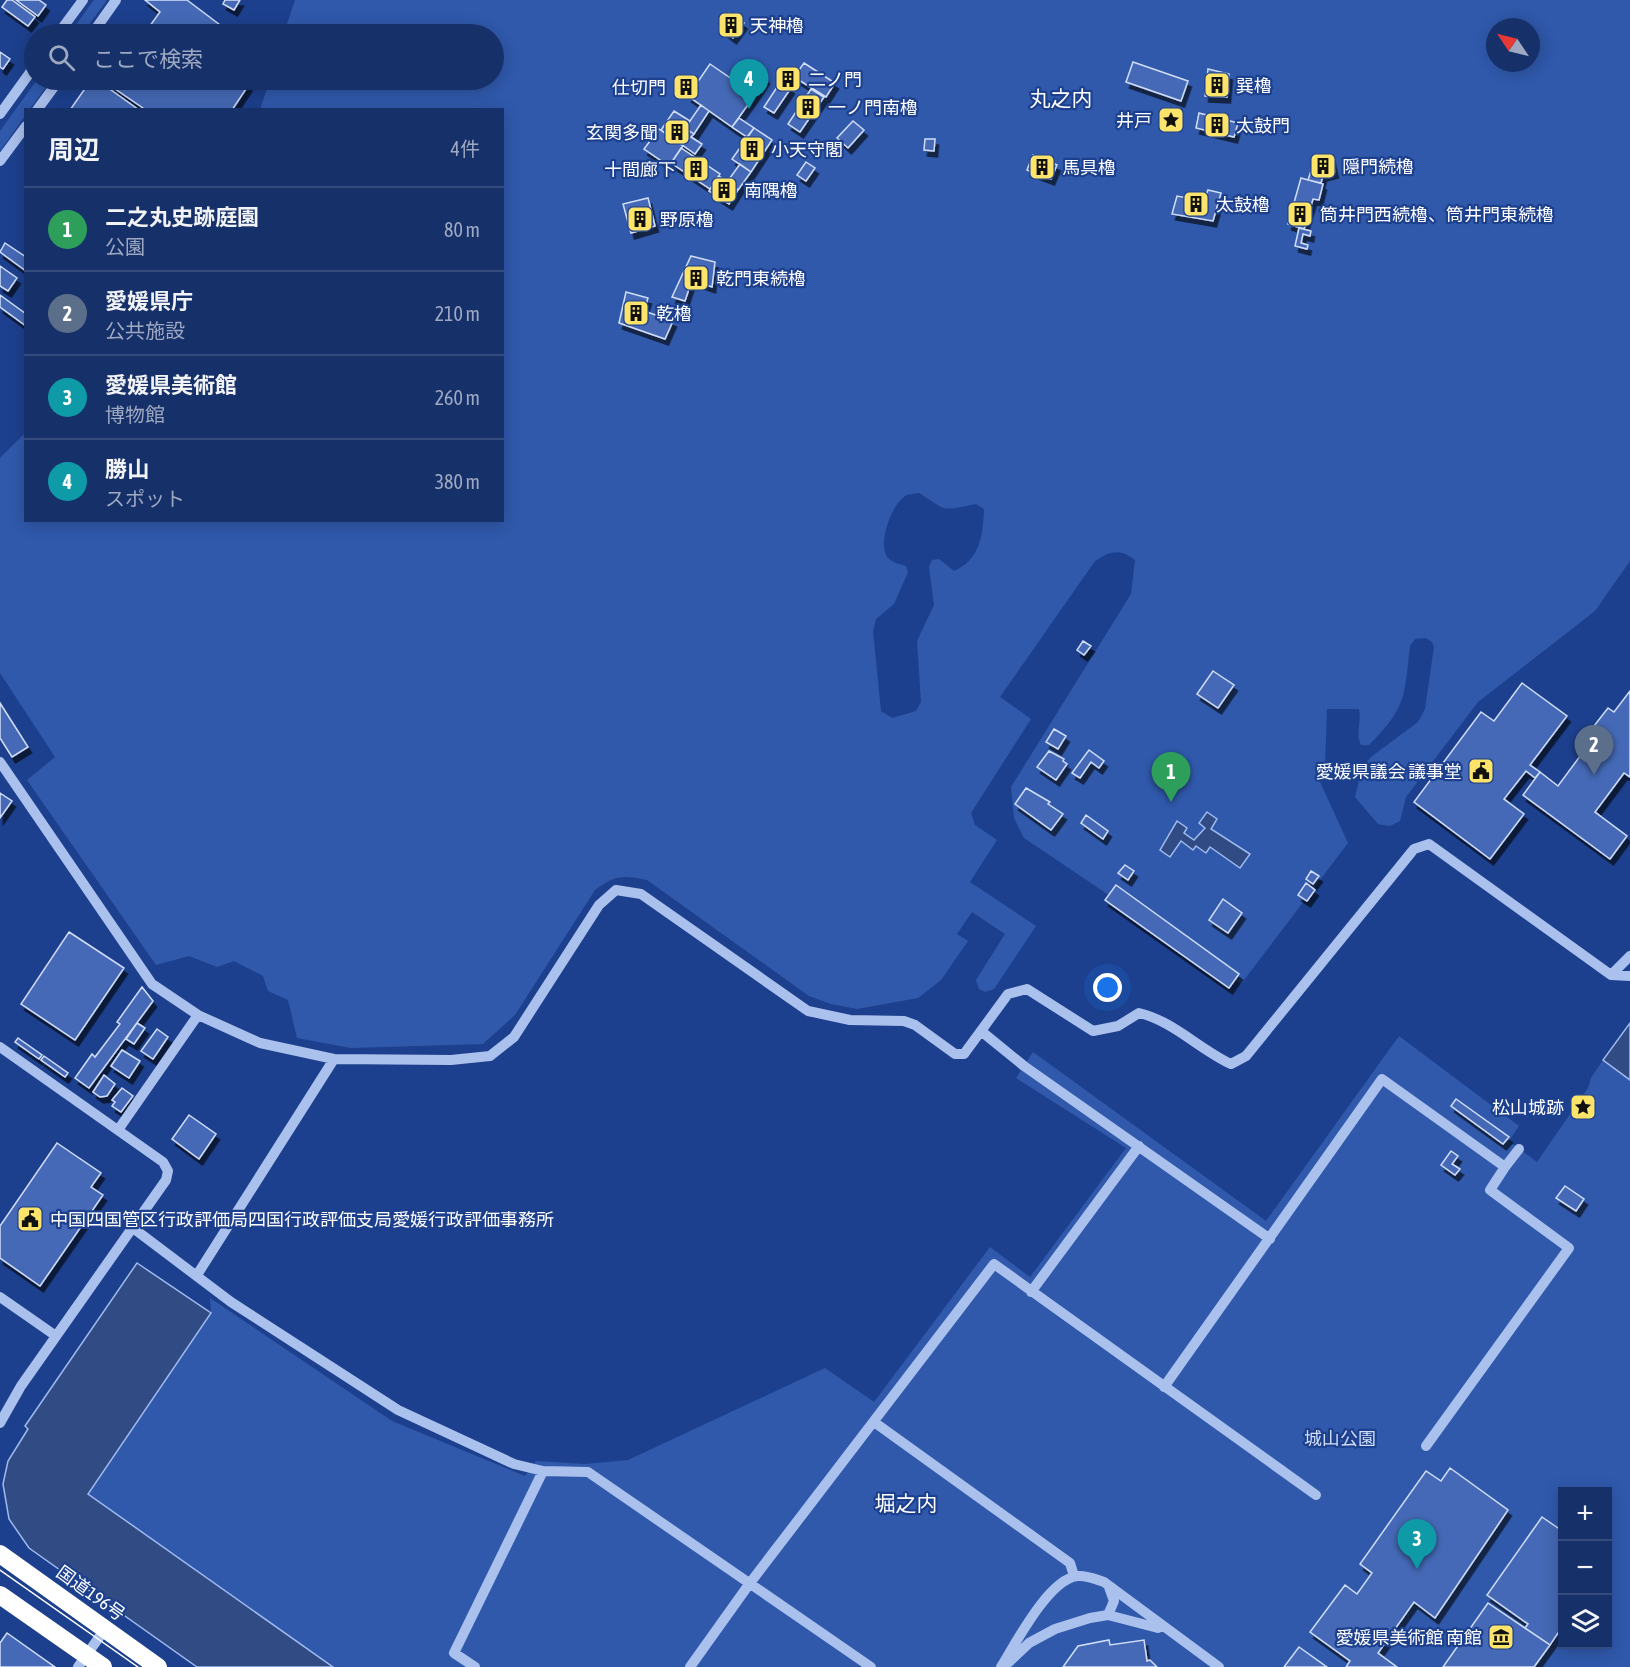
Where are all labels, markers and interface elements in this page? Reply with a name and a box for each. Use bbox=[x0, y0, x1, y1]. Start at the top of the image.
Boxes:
building icon: 天神櫓 bbox=[716, 10, 746, 40]
place label: 天神櫓 bbox=[750, 15, 804, 36]
north arrow bbox=[1486, 18, 1540, 72]
search box bbox=[24, 24, 504, 90]
icon: search bbox=[45, 41, 78, 74]
text: ここで検索 bbox=[93, 46, 203, 72]
pin: 4 bbox=[730, 60, 768, 109]
building icon: 二ノ門 bbox=[773, 64, 803, 94]
place label: 二ノ門 bbox=[808, 69, 862, 90]
building icon: 巽櫓 bbox=[1202, 70, 1232, 100]
building icon: 仕切門 bbox=[671, 72, 701, 102]
place label: 巽櫓 bbox=[1236, 75, 1272, 96]
place label: 仕切門 bbox=[612, 77, 666, 98]
district label: 丸之内 bbox=[1030, 86, 1093, 110]
building icon: 一ノ門南櫓 bbox=[793, 92, 823, 122]
place label: 一ノ門南櫓 bbox=[828, 97, 918, 118]
place icon: 井戸 bbox=[1156, 105, 1186, 135]
place label: 井戸 bbox=[1116, 110, 1152, 131]
building icon: 太鼓門 bbox=[1202, 110, 1232, 140]
place label: 太鼓門 bbox=[1236, 115, 1290, 136]
building icon: 玄関多聞 bbox=[662, 117, 692, 147]
place label: 玄関多聞 bbox=[586, 122, 658, 143]
building icon: 小天守閣 bbox=[737, 134, 767, 164]
text: 周辺 bbox=[48, 135, 100, 165]
text: 4件 bbox=[451, 137, 480, 160]
place label: 小天守閣 bbox=[771, 139, 843, 160]
building icon: 隠門続櫓 bbox=[1308, 151, 1338, 181]
building icon: 馬具櫓 bbox=[1027, 152, 1057, 182]
building icon: 十間廊下 bbox=[681, 154, 711, 184]
place label: 隠門続櫓 bbox=[1342, 156, 1414, 177]
place label: 馬具櫓 bbox=[1062, 157, 1116, 178]
place label: 十間廊下 bbox=[604, 159, 676, 180]
building icon: 南隅櫓 bbox=[709, 175, 739, 205]
place label: 南隅櫓 bbox=[744, 180, 798, 201]
building icon: 太鼓櫓 bbox=[1181, 189, 1211, 219]
place label: 太鼓櫓 bbox=[1216, 194, 1270, 215]
building icon: 筒井門西続櫓、筒井門東続櫓 bbox=[1285, 199, 1315, 229]
text: 二之丸史跡庭園 bbox=[105, 204, 259, 230]
building icon: 野原櫓 bbox=[625, 204, 655, 234]
place label: 筒井門西続櫓、筒井門東続櫓 bbox=[1320, 204, 1554, 225]
place label: 野原櫓 bbox=[660, 209, 714, 230]
text: 1 bbox=[63, 218, 72, 241]
text: 80 m bbox=[444, 218, 480, 241]
text: 公園 bbox=[105, 235, 145, 258]
building icon: 乾門東続櫓 bbox=[681, 263, 711, 293]
place label: 乾門東続櫓 bbox=[716, 268, 806, 289]
text: 愛媛県庁 bbox=[105, 288, 193, 314]
building icon: 乾櫓 bbox=[621, 298, 651, 328]
text: 2 bbox=[63, 302, 72, 325]
text: 210 m bbox=[435, 302, 480, 325]
place label: 乾櫓 bbox=[656, 303, 692, 324]
text: 公共施設 bbox=[105, 319, 185, 342]
text: 愛媛県美術館 bbox=[105, 372, 237, 398]
text: 3 bbox=[63, 386, 72, 409]
text: 260 m bbox=[435, 386, 480, 409]
text: 博物館 bbox=[105, 403, 165, 426]
text: 勝山 bbox=[105, 456, 149, 482]
text: 4 bbox=[63, 470, 72, 493]
text: 380 m bbox=[435, 470, 480, 493]
text: スポット bbox=[105, 487, 185, 510]
pin: 2 bbox=[1574, 726, 1614, 775]
pin: 1 bbox=[1152, 752, 1190, 802]
public building icon: 愛媛県議会 議事堂 bbox=[1466, 756, 1496, 786]
place label: 愛媛県議会 議事堂 bbox=[1316, 761, 1462, 782]
your location bbox=[1093, 973, 1122, 1002]
place icon: 松山城跡 bbox=[1568, 1092, 1598, 1122]
place label: 松山城跡 bbox=[1492, 1097, 1564, 1118]
public building icon: 中国四国管区行政評価局四国行政評価支局愛媛行政評価事務所 bbox=[15, 1204, 45, 1234]
place label: 中国四国管区行政評価局四国行政評価支局愛媛行政評価事務所 bbox=[50, 1209, 554, 1230]
park label: 城山公園 bbox=[1304, 1428, 1376, 1449]
map controls bbox=[1558, 1487, 1612, 1649]
button: + bbox=[1558, 1487, 1612, 1541]
district label: 堀之内 bbox=[875, 1491, 938, 1515]
pin: 3 bbox=[1398, 1520, 1436, 1569]
button: − bbox=[1558, 1541, 1612, 1595]
street label: 国道196号 bbox=[53, 1561, 129, 1625]
button: layers bbox=[1558, 1595, 1612, 1649]
museum icon: 愛媛県美術館 南館 bbox=[1486, 1622, 1516, 1652]
place label: 愛媛県美術館 南館 bbox=[1336, 1627, 1482, 1648]

